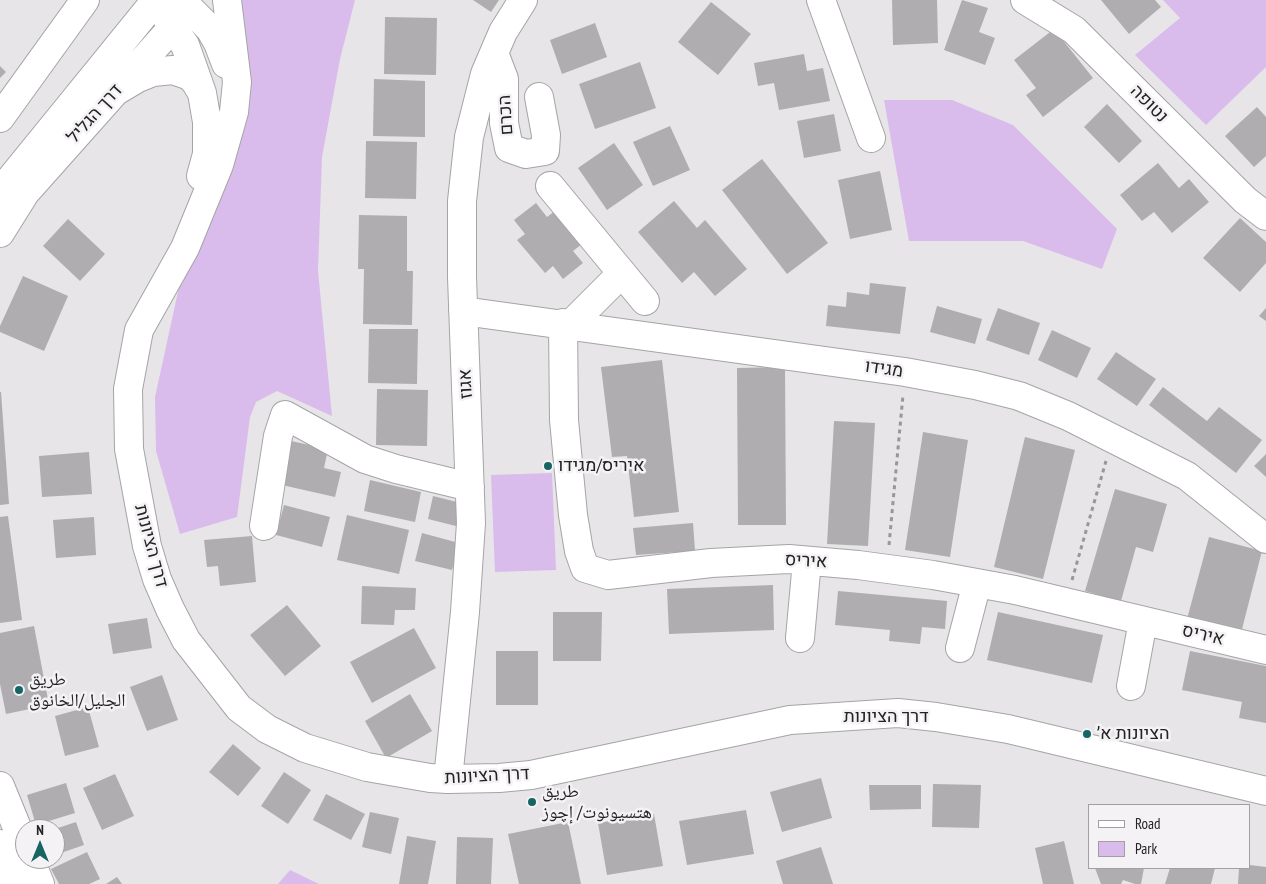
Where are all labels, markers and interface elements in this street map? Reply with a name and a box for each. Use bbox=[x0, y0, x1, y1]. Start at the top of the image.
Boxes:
street label: דרך הגליל bbox=[63, 80, 127, 148]
street label: נטופה bbox=[1126, 81, 1172, 127]
street label: הכרם bbox=[494, 94, 518, 136]
street label: מגידו bbox=[863, 356, 905, 382]
street label: אגוז bbox=[454, 368, 478, 400]
place label: איריס/מגידו bbox=[558, 455, 645, 477]
marker: איריס/מגידו bbox=[542, 460, 554, 472]
street label: דרך הציונות bbox=[130, 502, 172, 590]
street label: איריס bbox=[784, 549, 828, 573]
street label: איריס bbox=[1180, 620, 1226, 650]
place label: طريق الجليل/الخانوق bbox=[29, 669, 126, 712]
marker: طريق الجليل/الخانوق bbox=[13, 684, 25, 696]
street label: דרך הציונות bbox=[843, 706, 929, 728]
place label: הציונות א׳ bbox=[1097, 723, 1170, 745]
marker: הציונות א׳ bbox=[1081, 728, 1093, 740]
street label: דרך הציונות bbox=[444, 763, 530, 789]
place label: طريق هتسيونوت/ إچوز bbox=[542, 781, 652, 824]
marker: طريق هتسيونوت/ إچوز bbox=[526, 796, 538, 808]
legend bbox=[1088, 804, 1251, 869]
text: Road bbox=[1135, 814, 1161, 833]
north arrow bbox=[15, 819, 65, 869]
text: N bbox=[36, 821, 44, 839]
text: Park bbox=[1135, 839, 1157, 858]

